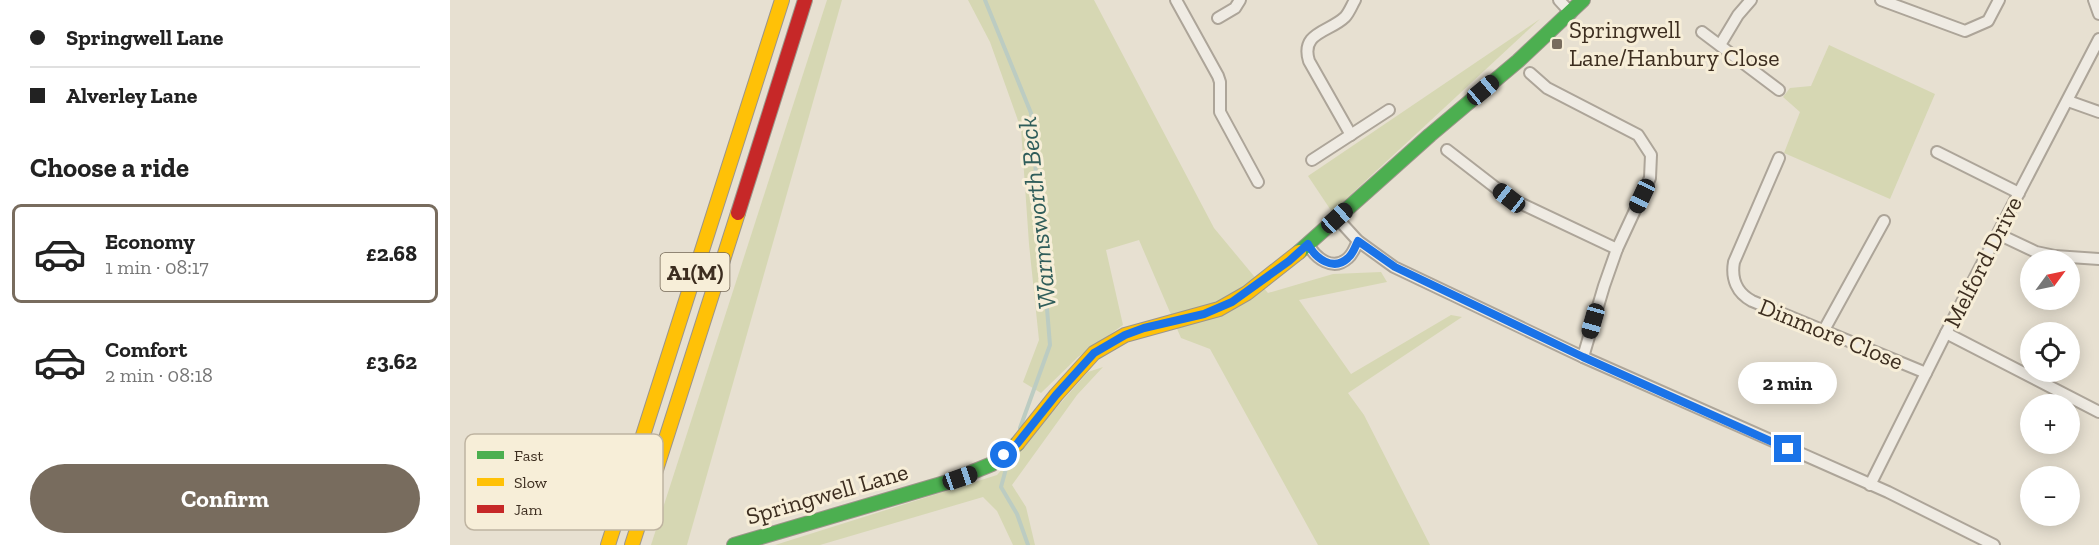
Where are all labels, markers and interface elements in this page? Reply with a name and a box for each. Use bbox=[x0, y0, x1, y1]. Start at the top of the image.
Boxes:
place label: Springwell Lane/Hanbury Close bbox=[1569, 15, 1780, 72]
text: Springwell Lane bbox=[66, 24, 223, 51]
marker: Springwell Lane/Hanbury Close bbox=[1550, 37, 1564, 51]
car bbox=[1463, 72, 1503, 108]
text: Alverley Lane bbox=[66, 82, 197, 109]
water label: Warmsworth Beck bbox=[1011, 115, 1063, 311]
text: Choose a ride bbox=[30, 152, 189, 184]
car bbox=[1626, 176, 1658, 216]
car bbox=[1489, 180, 1529, 216]
street label: Melford Drive bbox=[1937, 191, 2028, 332]
car bbox=[1318, 199, 1356, 237]
icon: car bbox=[33, 227, 87, 281]
text: Economy bbox=[105, 228, 195, 255]
text: £2.68 bbox=[366, 240, 417, 267]
north arrow bbox=[2020, 250, 2080, 310]
map controls bbox=[2020, 250, 2080, 526]
road number: A1(M) bbox=[660, 253, 730, 291]
text: 1 min · 08:17 bbox=[105, 255, 209, 279]
street label: Dinmore Close bbox=[1755, 291, 1908, 376]
car bbox=[1579, 301, 1607, 341]
button: locate bbox=[2020, 322, 2080, 382]
icon: car bbox=[33, 335, 87, 389]
text: Comfort bbox=[105, 336, 187, 363]
text: £3.62 bbox=[366, 348, 417, 375]
callout: 2 min bbox=[1738, 362, 1838, 404]
text: 2 min · 08:18 bbox=[105, 363, 213, 387]
text: 2 min bbox=[1763, 371, 1812, 395]
button: + bbox=[2020, 394, 2080, 454]
legend bbox=[465, 434, 663, 530]
route end bbox=[1774, 435, 1801, 462]
route start bbox=[990, 441, 1017, 468]
text: Fast bbox=[514, 446, 543, 465]
street label: Springwell Lane bbox=[743, 457, 911, 530]
button: Confirm bbox=[30, 464, 420, 533]
car bbox=[940, 464, 980, 492]
button: − bbox=[2020, 466, 2080, 526]
text: Slow bbox=[514, 473, 548, 492]
text: Jam bbox=[514, 500, 543, 519]

